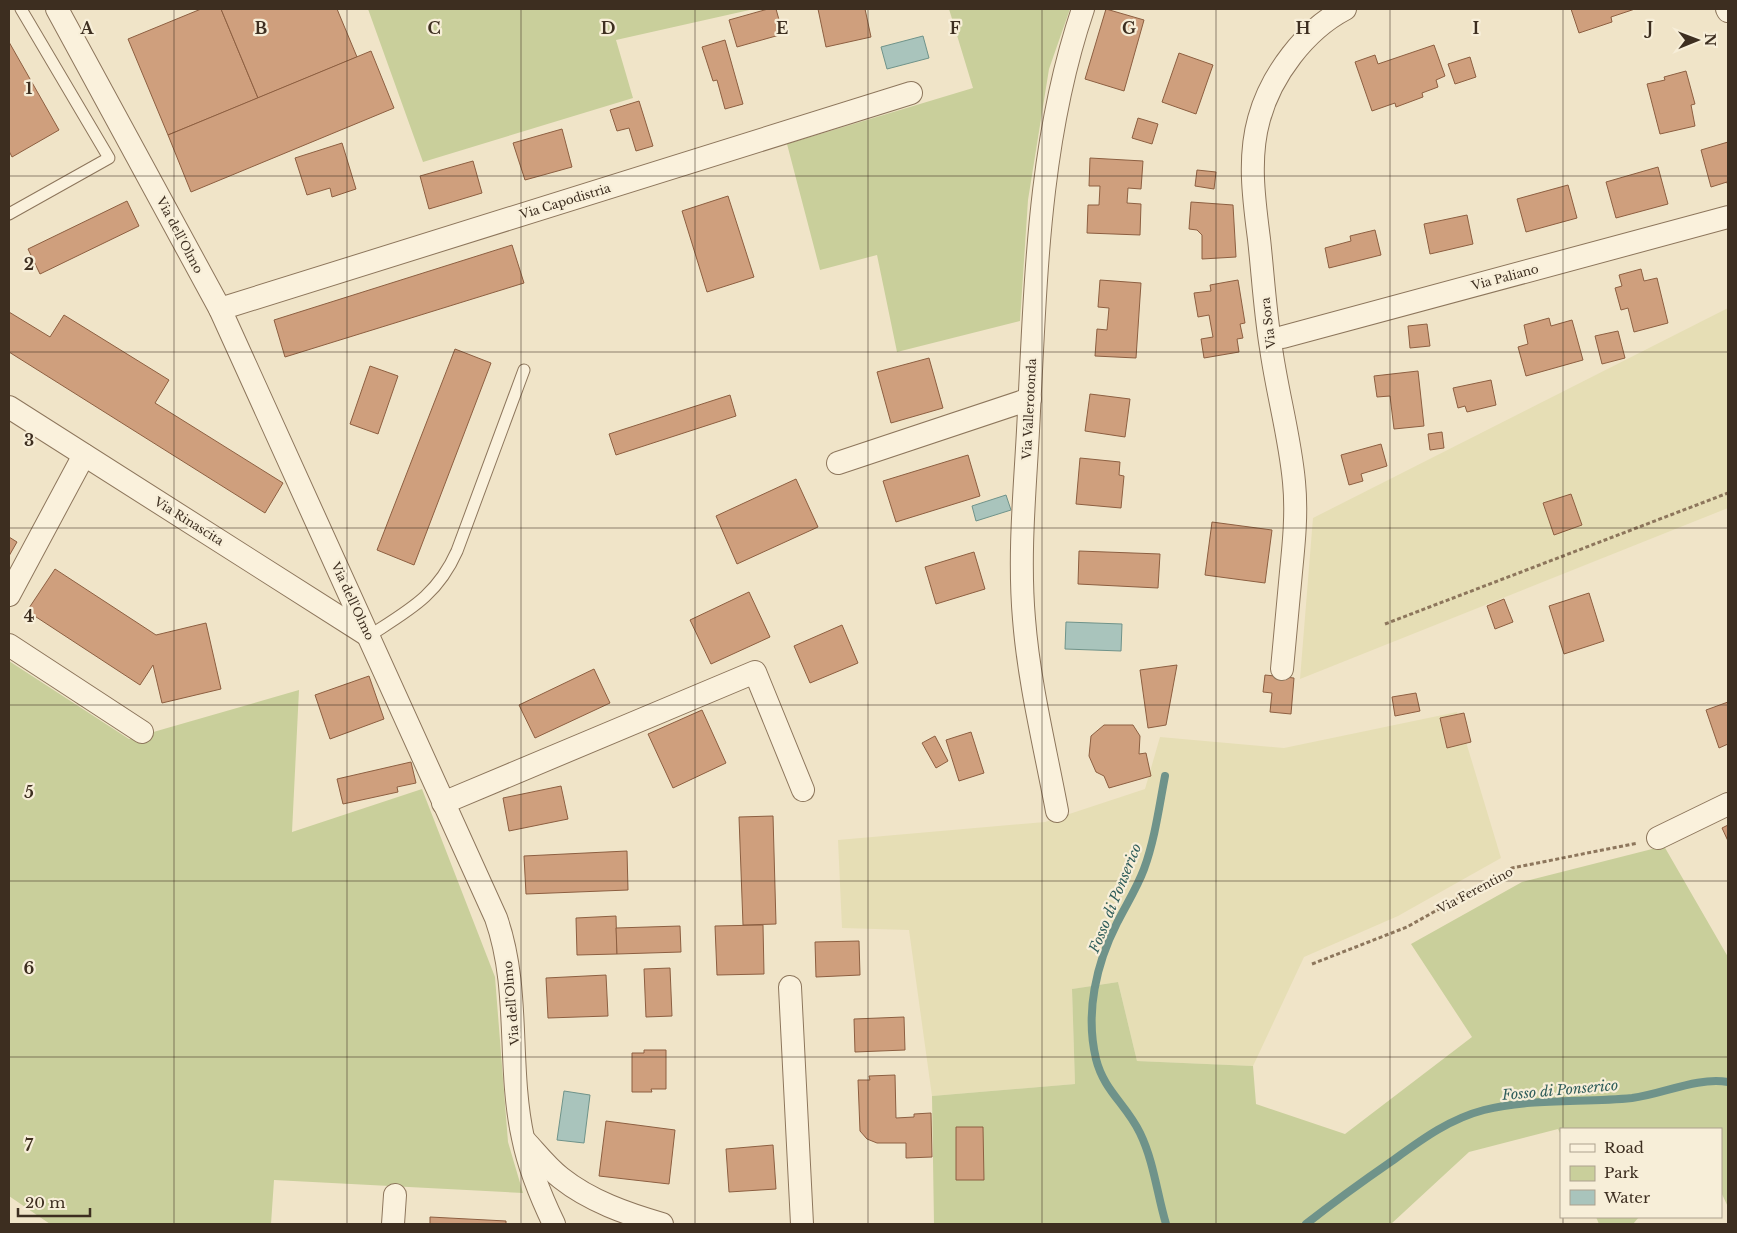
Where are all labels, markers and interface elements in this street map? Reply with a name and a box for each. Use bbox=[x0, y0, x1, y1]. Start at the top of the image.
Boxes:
north arrow bbox=[1672, 15, 1722, 65]
text: A bbox=[80, 18, 95, 38]
text: B bbox=[255, 18, 268, 38]
text: C bbox=[427, 18, 441, 38]
text: D bbox=[601, 18, 615, 38]
text: E bbox=[776, 18, 788, 38]
text: F bbox=[949, 18, 961, 38]
text: G bbox=[1122, 18, 1136, 38]
text: H bbox=[1295, 18, 1311, 38]
text: I bbox=[1473, 18, 1480, 38]
text: J bbox=[1644, 18, 1653, 38]
text: N bbox=[1701, 33, 1719, 47]
text: 1 bbox=[26, 78, 33, 98]
street label: Via Capodistria bbox=[517, 180, 613, 222]
street label: Via dell'Olmo bbox=[153, 193, 207, 276]
text: 2 bbox=[24, 254, 34, 274]
street label: Via Paliano bbox=[1469, 261, 1540, 293]
street label: Via Sora bbox=[1257, 296, 1279, 350]
street label: Via Vallerotonda bbox=[1019, 358, 1039, 461]
text: 3 bbox=[24, 430, 34, 450]
street label: Via Rinascita bbox=[151, 493, 227, 548]
street label: Via dell'Olmo bbox=[328, 559, 378, 643]
text: 4 bbox=[24, 606, 34, 626]
text: 5 bbox=[24, 782, 34, 802]
water label: Fosso di Ponserico bbox=[1084, 841, 1145, 956]
street label: Via Ferentino bbox=[1434, 864, 1515, 917]
text: 6 bbox=[24, 958, 35, 978]
street label: Via dell'Olmo bbox=[500, 960, 522, 1047]
water label: Fosso di Ponserico bbox=[1500, 1076, 1619, 1104]
legend bbox=[1560, 1128, 1722, 1218]
text: 7 bbox=[25, 1135, 34, 1155]
text: Road bbox=[1604, 1138, 1644, 1157]
text: Park bbox=[1604, 1163, 1640, 1182]
scale bar bbox=[18, 1186, 90, 1218]
text: Water bbox=[1603, 1188, 1651, 1207]
text: 20 m bbox=[25, 1193, 65, 1212]

